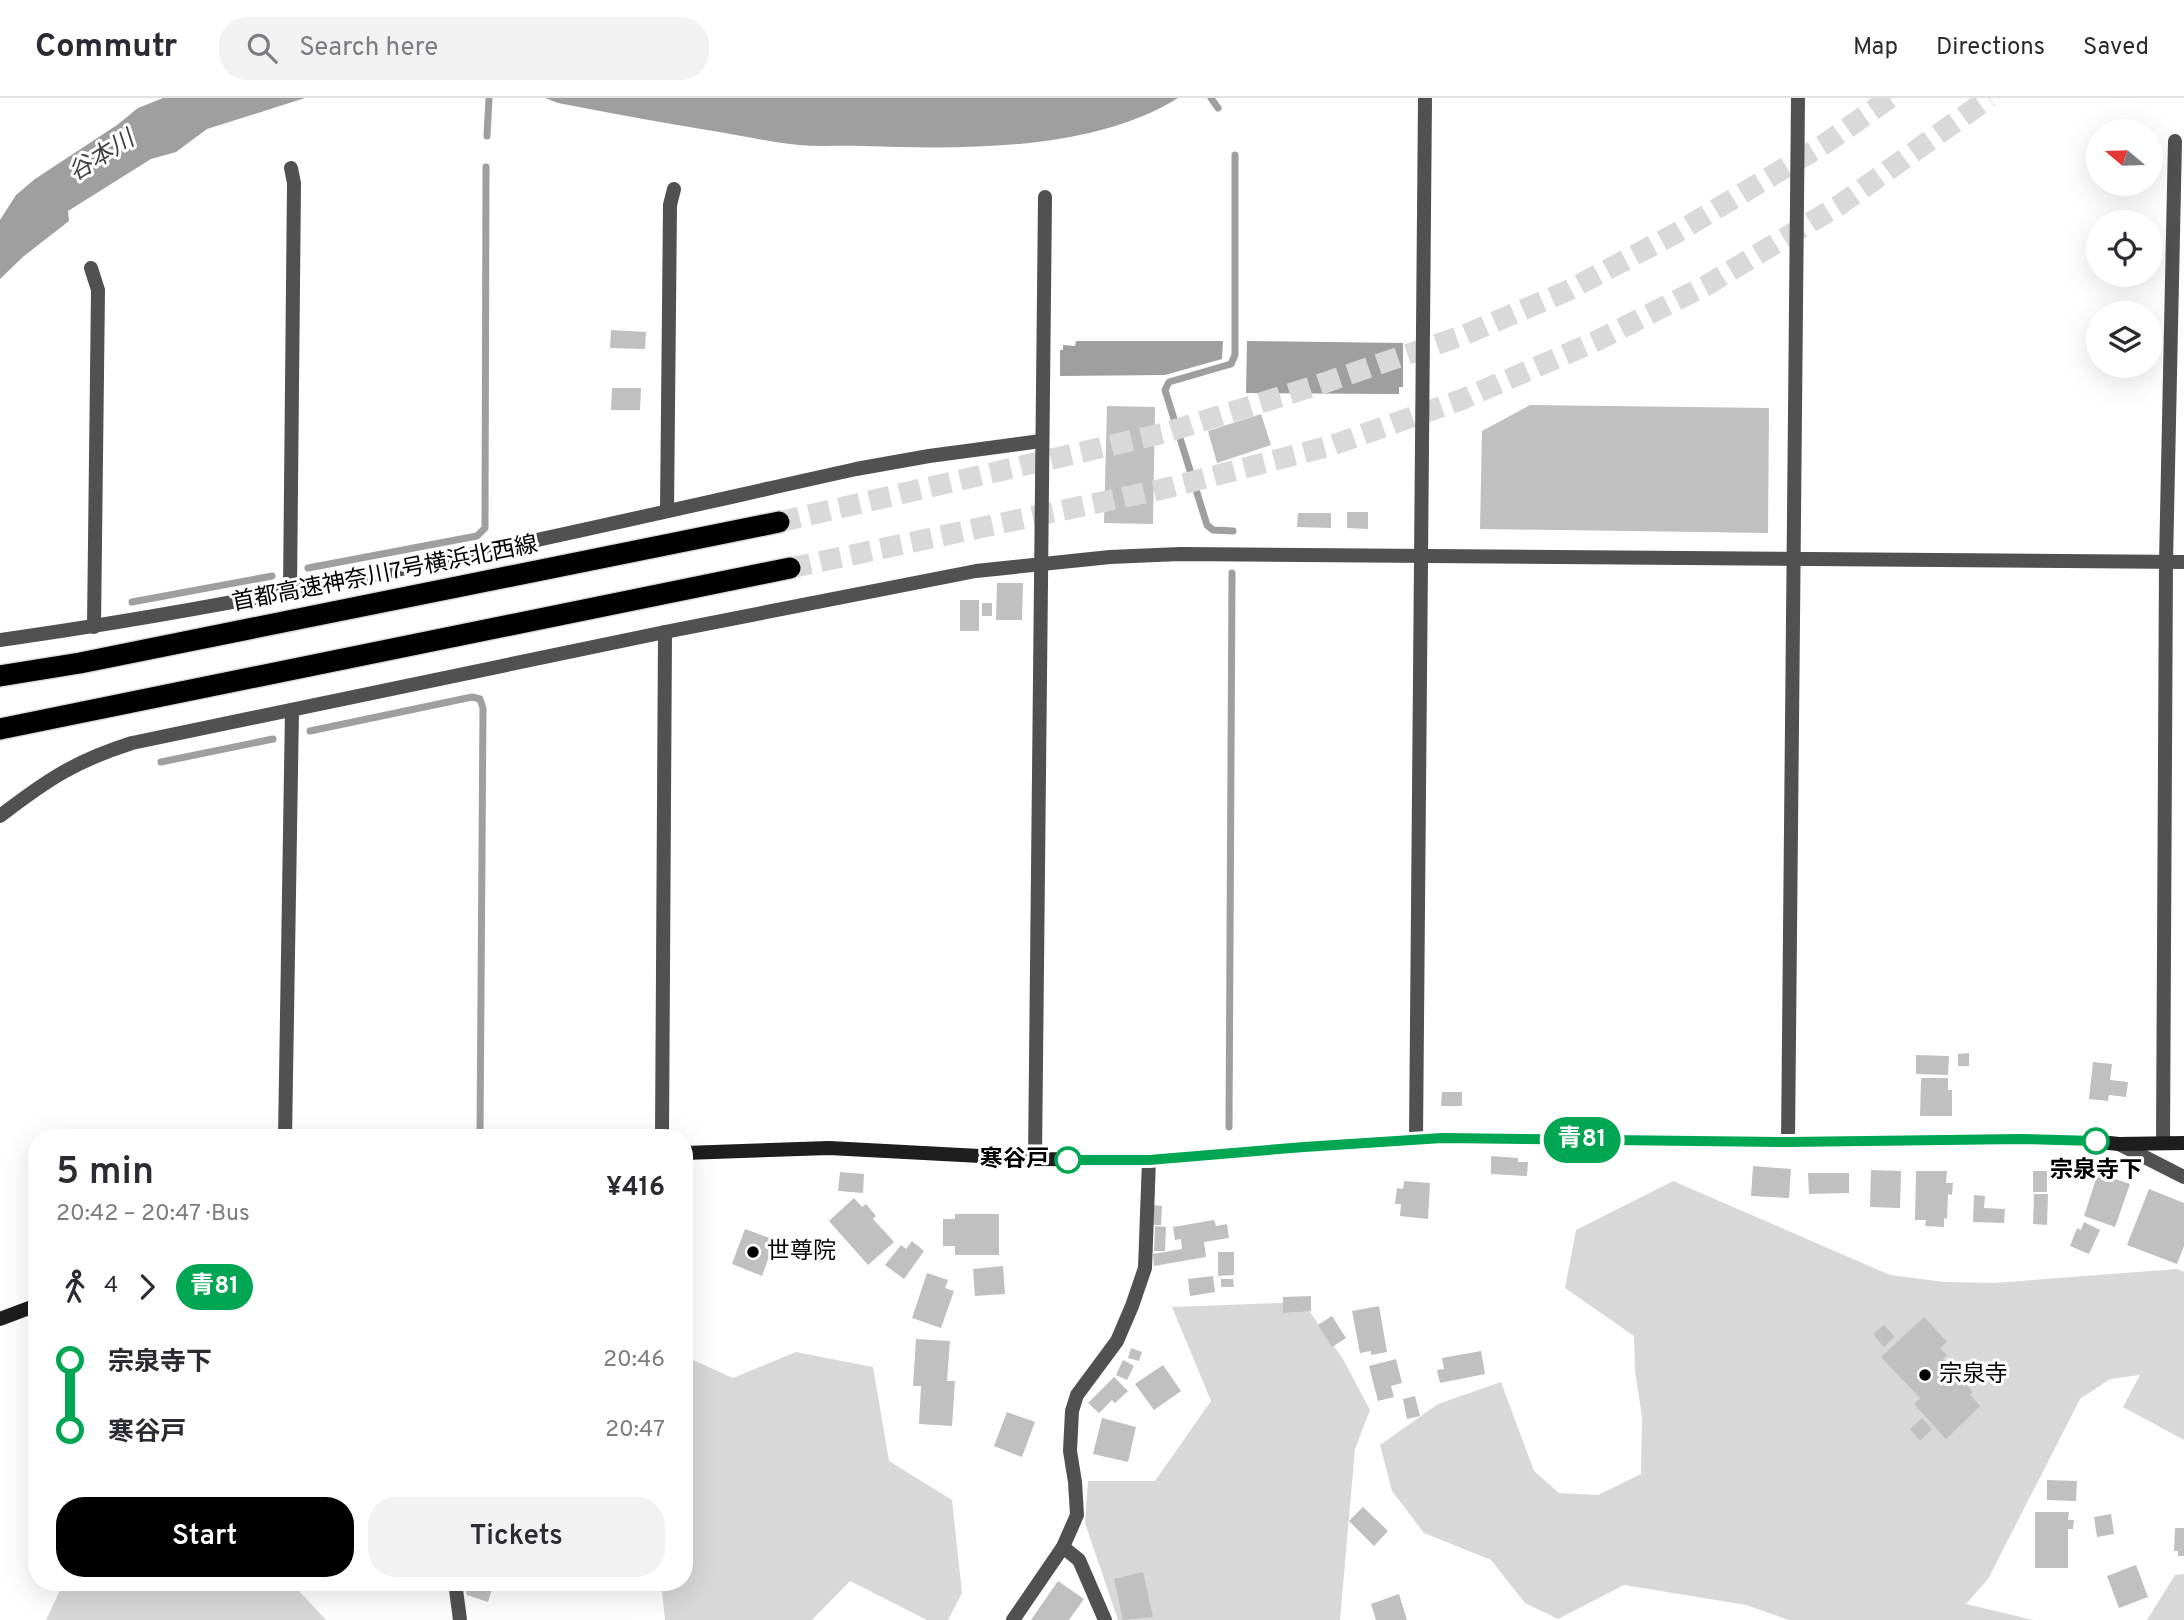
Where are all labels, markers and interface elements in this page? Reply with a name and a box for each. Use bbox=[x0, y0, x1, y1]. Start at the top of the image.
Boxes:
search box bbox=[219, 17, 709, 80]
text: Commutr bbox=[35, 27, 177, 69]
icon: search bbox=[243, 29, 281, 67]
text: Search here bbox=[299, 32, 438, 65]
text: Map bbox=[1853, 33, 1898, 63]
text: Directions bbox=[1936, 33, 2045, 63]
text: Saved bbox=[2083, 33, 2149, 63]
north arrow bbox=[2086, 119, 2163, 196]
map controls bbox=[2086, 119, 2163, 378]
water label: 谷本川 bbox=[64, 124, 143, 189]
button: locate bbox=[2086, 210, 2163, 287]
button: layers bbox=[2086, 301, 2163, 378]
street label: 首都高速神奈川7号横浜北西線 bbox=[230, 531, 540, 619]
line badge: 青81 bbox=[1542, 1117, 1622, 1163]
text: 青81 bbox=[1558, 1125, 1606, 1155]
marker: 宗泉寺下 bbox=[2083, 1128, 2109, 1154]
place label: 寒谷戸 bbox=[980, 1146, 1049, 1175]
marker: 寒谷戸 bbox=[1055, 1147, 1081, 1173]
text: 5 min bbox=[56, 1149, 154, 1198]
place label: 宗泉寺下 bbox=[2050, 1157, 2142, 1186]
text: ¥416 bbox=[606, 1172, 665, 1205]
text: 20:42 – 20:47 · Bus bbox=[56, 1200, 250, 1229]
place label: 世尊院 bbox=[767, 1238, 836, 1267]
marker: 世尊院 bbox=[745, 1244, 761, 1260]
icon: walk bbox=[56, 1268, 94, 1306]
icon: forward bbox=[128, 1268, 166, 1306]
text: 4 bbox=[104, 1272, 118, 1301]
text: 青81 bbox=[190, 1272, 239, 1302]
text: 20:46 bbox=[603, 1346, 665, 1375]
text: 宗泉寺下 bbox=[108, 1347, 212, 1380]
place label: 宗泉寺 bbox=[1939, 1361, 2008, 1390]
marker: 宗泉寺 bbox=[1917, 1367, 1933, 1383]
text: 20:47 bbox=[605, 1416, 665, 1445]
text: 寒谷戸 bbox=[108, 1417, 186, 1450]
button: Start bbox=[56, 1497, 354, 1577]
button: Tickets bbox=[368, 1497, 665, 1577]

